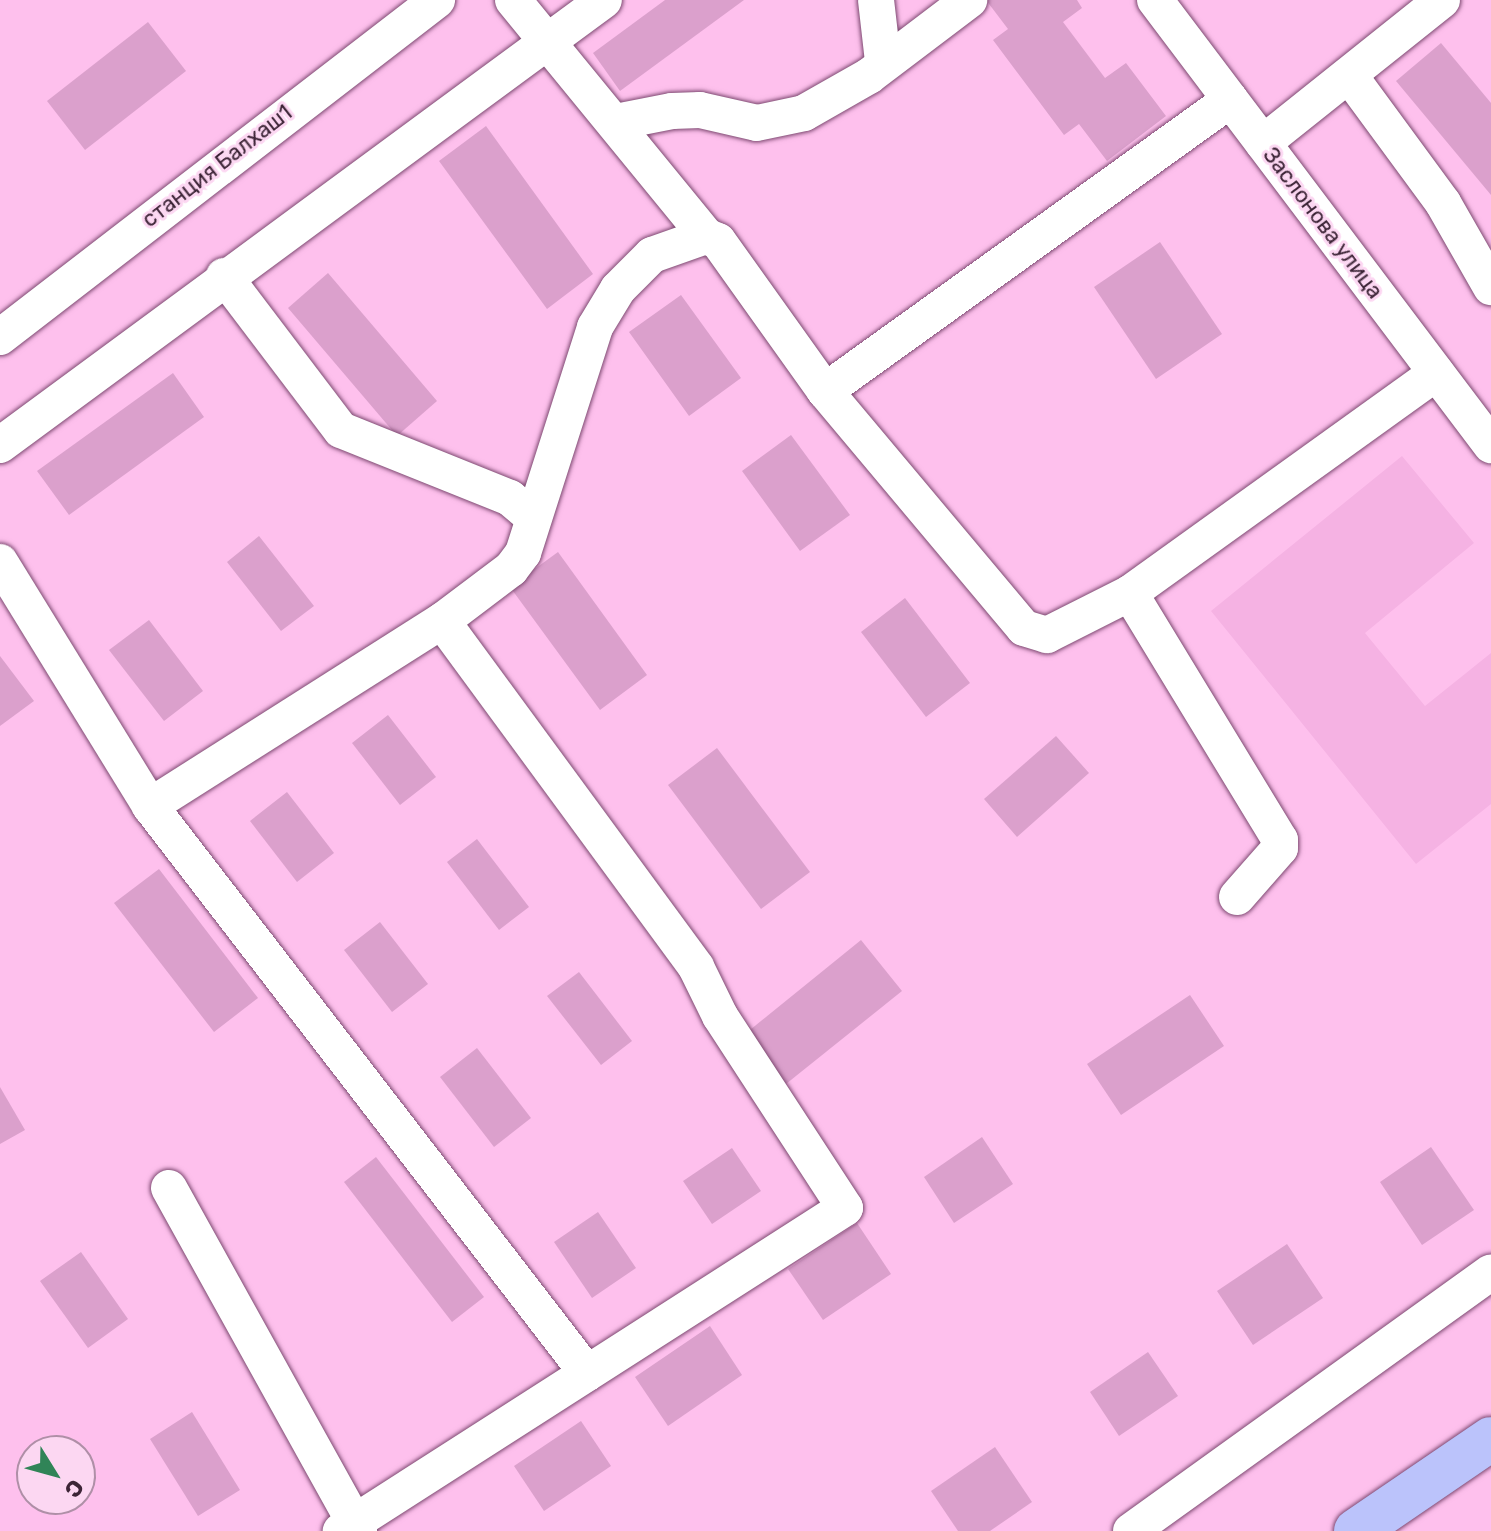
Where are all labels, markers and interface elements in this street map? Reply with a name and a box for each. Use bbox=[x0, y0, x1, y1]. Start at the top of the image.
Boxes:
street label: станция Балхаш1 bbox=[137, 99, 297, 233]
street label: Заслонова улица bbox=[1258, 142, 1388, 304]
north arrow bbox=[16, 1435, 96, 1515]
text: С bbox=[59, 1474, 89, 1503]

